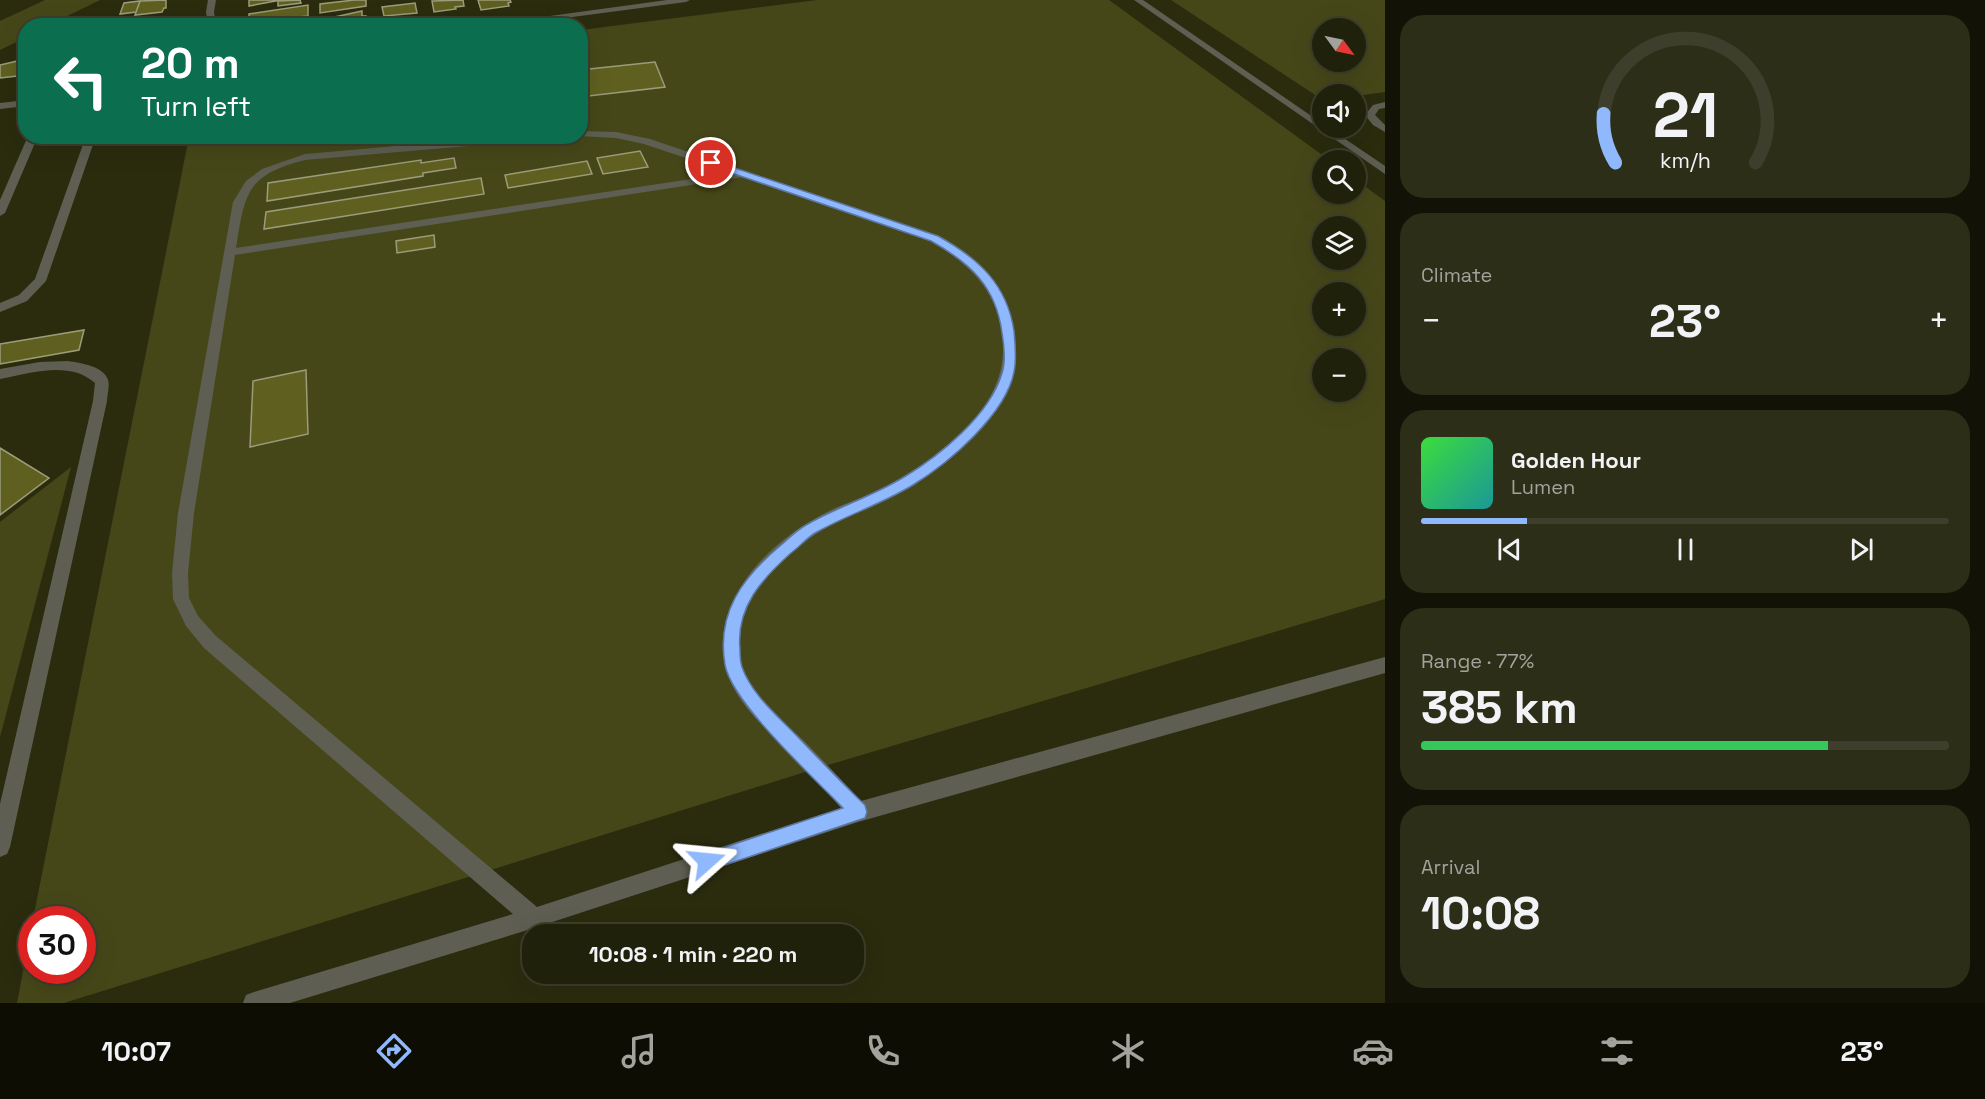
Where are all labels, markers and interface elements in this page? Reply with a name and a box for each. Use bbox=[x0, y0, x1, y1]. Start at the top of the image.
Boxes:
north arrow bbox=[1312, 18, 1366, 72]
map controls bbox=[1312, 18, 1366, 402]
text: 20 m bbox=[141, 37, 240, 90]
icon: left bbox=[42, 42, 120, 120]
text: 21 bbox=[1652, 76, 1718, 155]
button: sound bbox=[1312, 84, 1366, 138]
text: Turn left bbox=[141, 89, 251, 124]
pin bbox=[685, 137, 736, 188]
icon: arrive bbox=[694, 146, 727, 179]
text: km/h bbox=[1659, 148, 1711, 175]
button: search bbox=[1312, 150, 1366, 204]
button: layers bbox=[1312, 216, 1366, 270]
text: Climate bbox=[1421, 262, 1492, 288]
button: + bbox=[1312, 282, 1366, 336]
text: 23° bbox=[1649, 293, 1721, 350]
text: − bbox=[1421, 300, 1441, 342]
text: + bbox=[1929, 300, 1949, 342]
button: − bbox=[1312, 348, 1366, 402]
text: Golden Hour bbox=[1511, 446, 1641, 474]
text: Lumen bbox=[1511, 474, 1575, 500]
icon: previous bbox=[1493, 533, 1526, 566]
icon: pause bbox=[1669, 533, 1702, 566]
icon: next bbox=[1845, 533, 1878, 566]
text: Range · 77% bbox=[1421, 648, 1534, 674]
text: 385 km bbox=[1421, 679, 1578, 736]
position arrow bbox=[675, 829, 739, 893]
text: Arrival bbox=[1421, 854, 1480, 880]
text: 10:08 bbox=[1421, 885, 1540, 942]
speed limit sign: 30 bbox=[18, 906, 96, 984]
text: 10:08 · 1 min · 220 m bbox=[589, 940, 797, 968]
icon: directions bbox=[373, 1030, 415, 1072]
icon: music bbox=[618, 1030, 660, 1072]
icon: phone bbox=[862, 1030, 904, 1072]
icon: climate bbox=[1107, 1030, 1149, 1072]
icon: car bbox=[1352, 1030, 1394, 1072]
icon: filters bbox=[1596, 1030, 1638, 1072]
text: 10:07 bbox=[101, 1034, 171, 1069]
text: 23° bbox=[1841, 1034, 1884, 1069]

